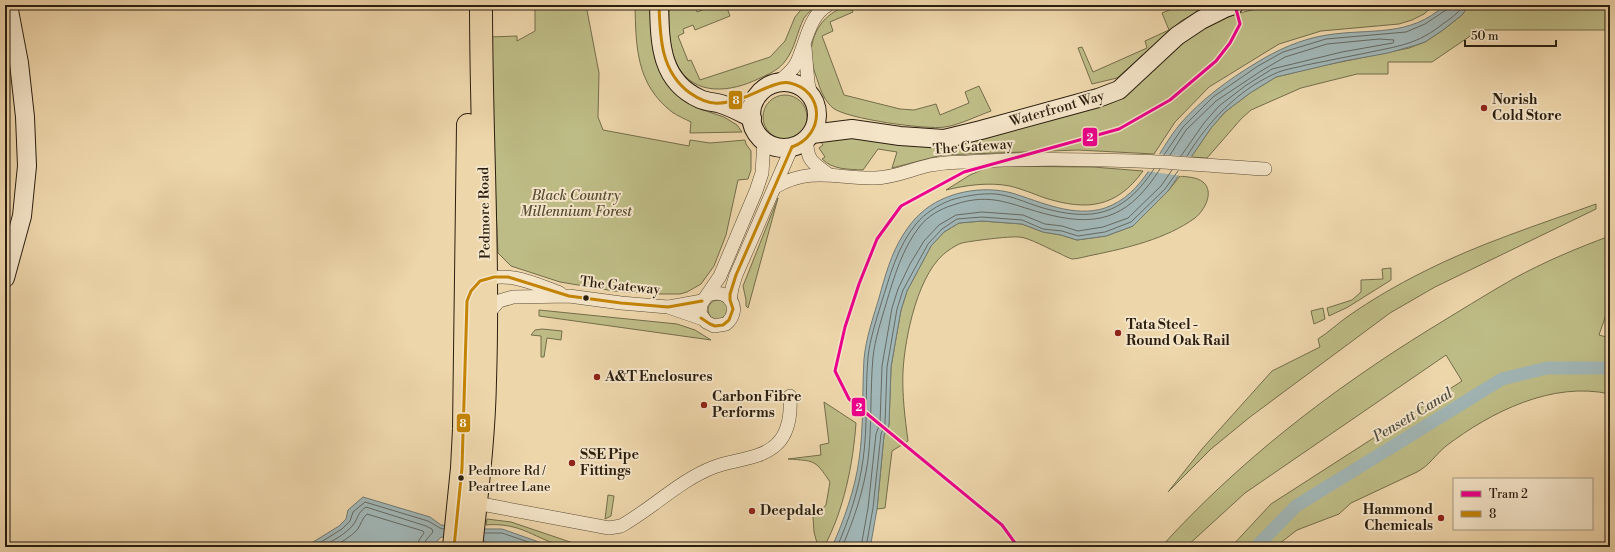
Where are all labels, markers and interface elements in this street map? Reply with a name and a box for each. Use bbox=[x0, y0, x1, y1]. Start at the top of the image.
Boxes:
scale bar bbox=[1465, 22, 1556, 48]
text: 50 m bbox=[1471, 29, 1499, 44]
street label: Waterfront Way bbox=[1007, 87, 1107, 131]
line badge: 8 bbox=[728, 90, 743, 110]
place label: Norish Cold Store bbox=[1492, 91, 1562, 125]
text: 8 bbox=[732, 94, 740, 108]
marker: Norish Cold Store bbox=[1479, 103, 1489, 113]
line badge: 2 bbox=[1082, 127, 1098, 147]
text: 2 bbox=[1087, 131, 1094, 145]
street label: The Gateway bbox=[932, 135, 1014, 159]
street label: Pedmore Road bbox=[475, 167, 495, 259]
park label: Black Country Millennium Forest bbox=[520, 187, 632, 221]
street label: The Gateway bbox=[579, 273, 661, 299]
unlabelled marker bbox=[581, 293, 591, 303]
place label: Tata Steel - Round Oak Rail bbox=[1126, 316, 1230, 350]
marker: Tata Steel - Round Oak Rail bbox=[1113, 328, 1123, 338]
place label: A&T Enclosures bbox=[604, 368, 713, 386]
marker: A&T Enclosures bbox=[592, 372, 602, 382]
water label: Pensett Canal bbox=[1369, 384, 1456, 447]
place label: Carbon Fibre Performs bbox=[712, 388, 802, 422]
line badge: 2 bbox=[851, 397, 866, 417]
marker: Carbon Fibre Performs bbox=[699, 400, 709, 410]
text: 2 bbox=[856, 401, 863, 415]
line badge: 8 bbox=[456, 413, 471, 433]
text: 8 bbox=[459, 417, 467, 431]
place label: SSE Pipe Fittings bbox=[580, 446, 639, 480]
marker: SSE Pipe Fittings bbox=[567, 458, 577, 468]
place label: Pedmore Rd / Peartree Lane bbox=[468, 463, 551, 495]
marker: Pedmore Rd / Peartree Lane bbox=[456, 473, 466, 483]
legend bbox=[1453, 478, 1593, 530]
text: Tram 2 bbox=[1489, 487, 1528, 502]
place label: Hammond Chemicals bbox=[1363, 501, 1433, 535]
place label: Deepdale bbox=[760, 502, 824, 520]
marker: Deepdale bbox=[747, 506, 757, 516]
text: 8 bbox=[1489, 507, 1496, 522]
marker: Hammond Chemicals bbox=[1436, 513, 1446, 523]

